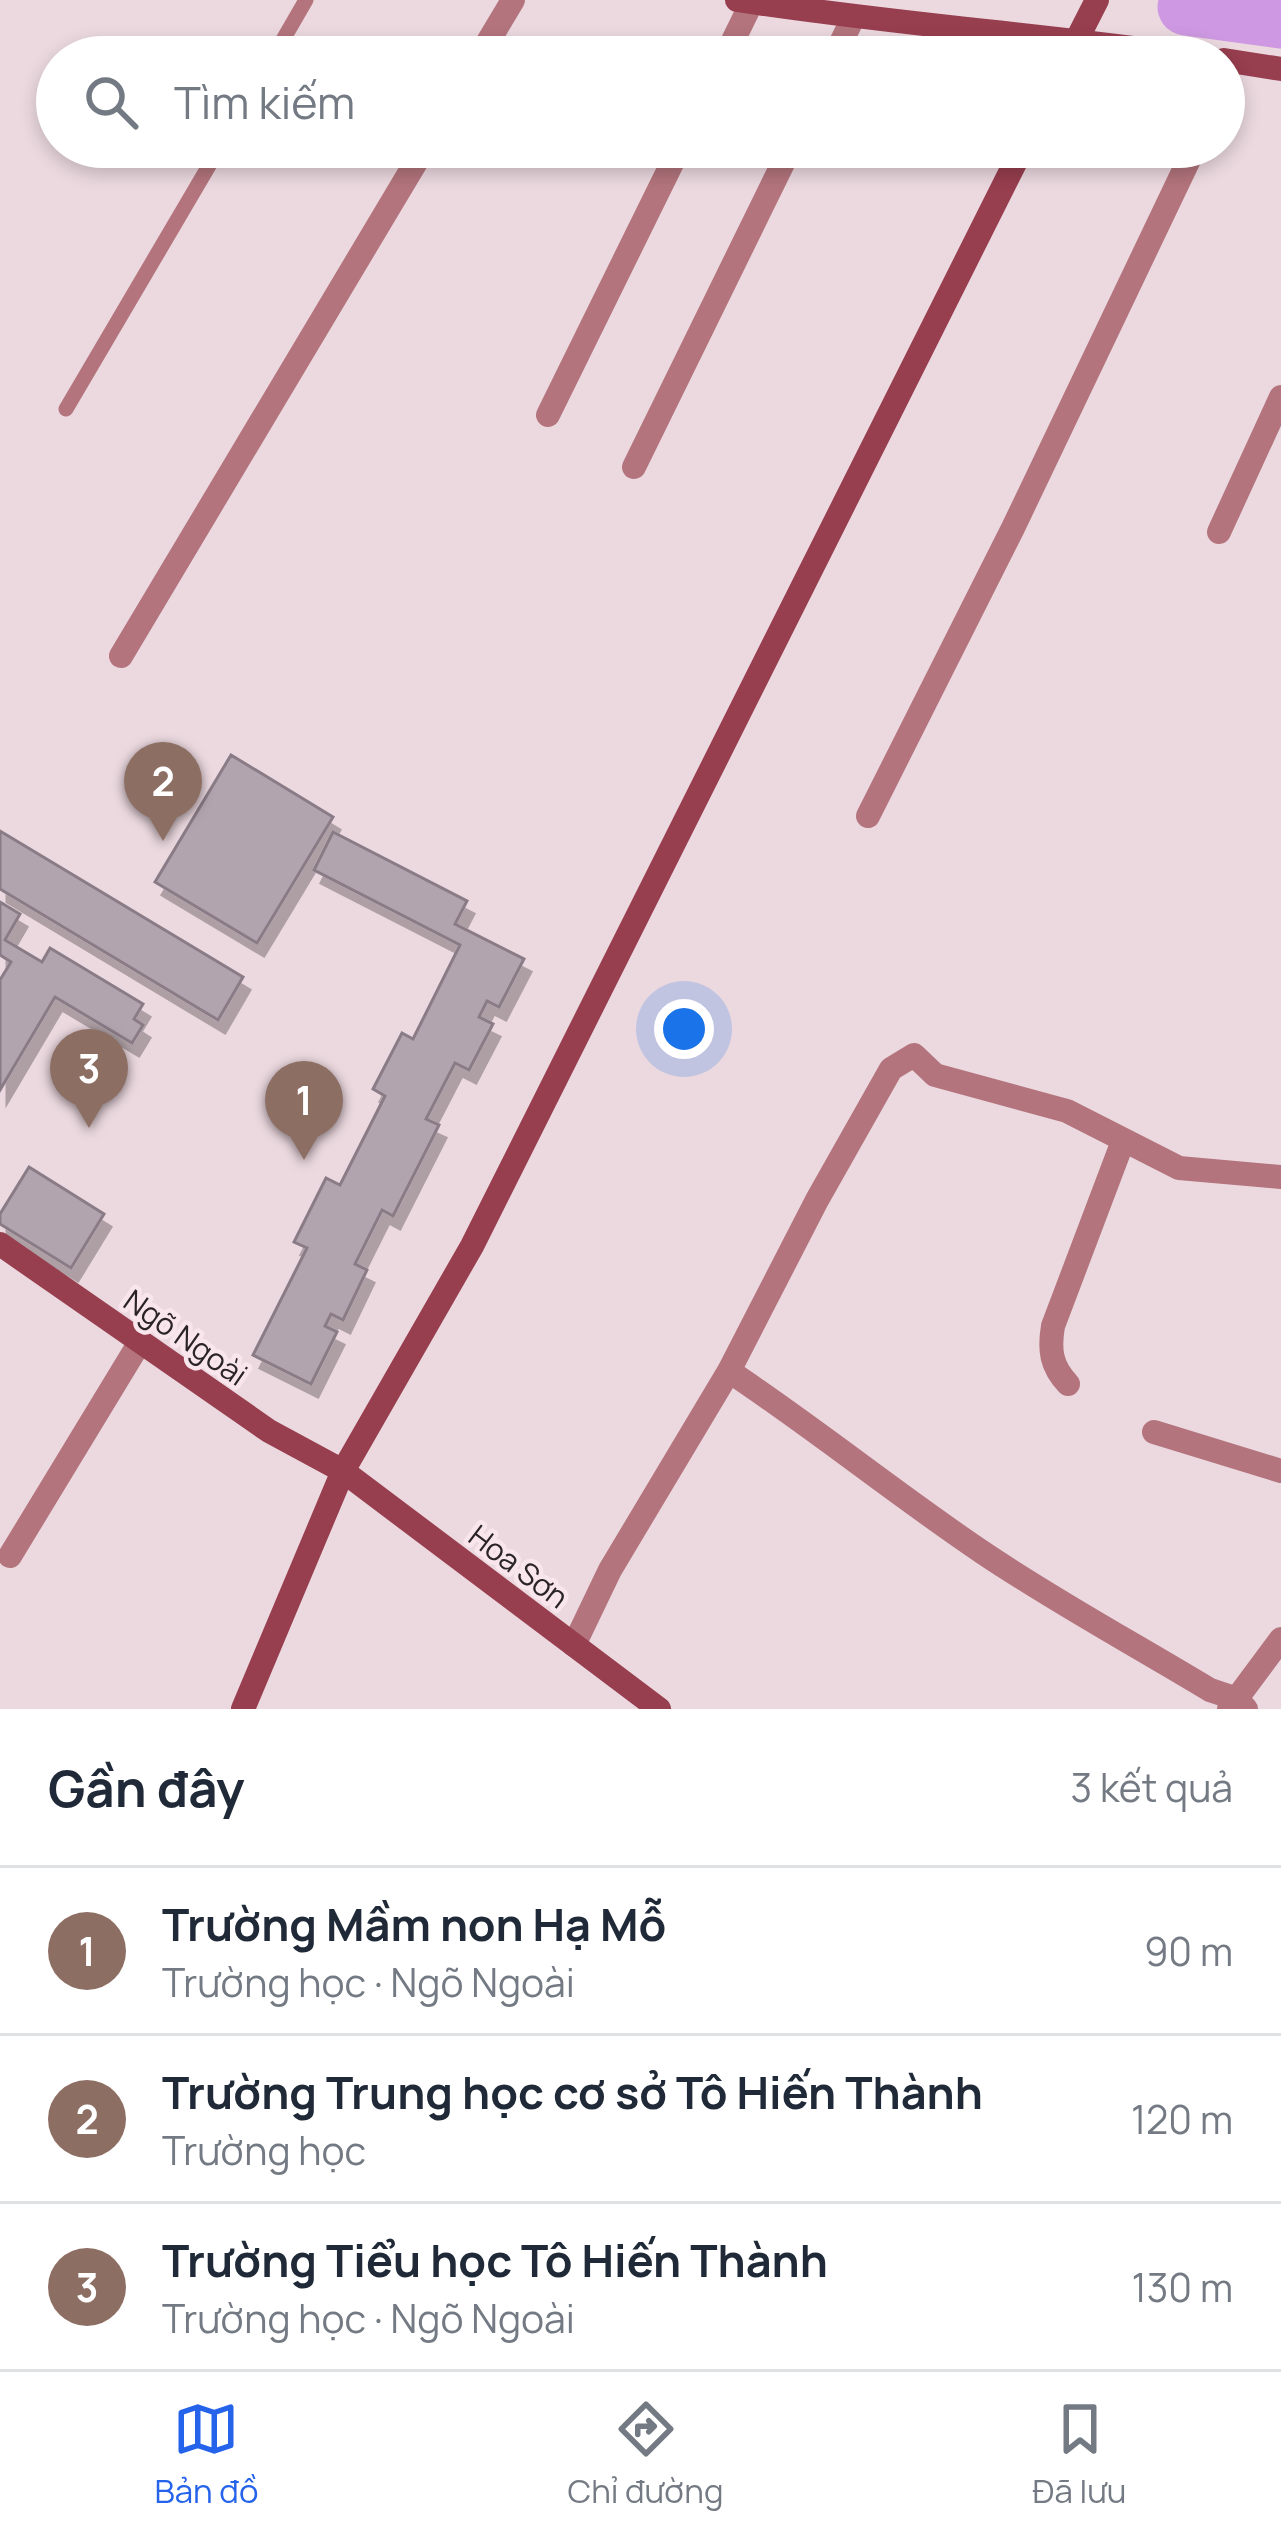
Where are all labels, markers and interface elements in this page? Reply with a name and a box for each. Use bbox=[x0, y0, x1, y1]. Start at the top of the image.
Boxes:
search box bbox=[36, 36, 1245, 168]
icon: search bbox=[78, 69, 144, 135]
text: Tìm kiếm bbox=[174, 71, 355, 133]
pin: 2 bbox=[124, 742, 202, 841]
your location bbox=[654, 999, 714, 1059]
pin: 3 bbox=[50, 1029, 128, 1128]
pin: 1 bbox=[265, 1061, 343, 1160]
street label: Ngõ Ngoài bbox=[116, 1280, 256, 1394]
street label: Hoa Sơn bbox=[461, 1515, 577, 1617]
text: Gần đây bbox=[48, 1753, 245, 1822]
text: 3 kết quả bbox=[1071, 1760, 1233, 1814]
text: Trường Mầm non Hạ Mỗ bbox=[162, 1893, 666, 1955]
text: 1 bbox=[78, 1924, 96, 1978]
text: 90 m bbox=[1144, 1924, 1233, 1978]
text: Trường học · Ngõ Ngoài bbox=[162, 1955, 575, 2009]
text: Trường Trung học cơ sở Tô Hiến Thành bbox=[162, 2061, 983, 2123]
text: 2 bbox=[75, 2092, 99, 2146]
text: 120 m bbox=[1131, 2092, 1233, 2146]
text: Trường học bbox=[162, 2123, 366, 2177]
text: Trường Tiểu học Tô Hiến Thành bbox=[162, 2229, 828, 2291]
text: 3 bbox=[76, 2260, 98, 2314]
text: 130 m bbox=[1132, 2260, 1233, 2314]
text: Trường học · Ngõ Ngoài bbox=[162, 2291, 575, 2345]
tab: Bản đồ bbox=[155, 2396, 258, 2513]
tab: Chỉ đường bbox=[568, 2396, 723, 2513]
tab: Đã lưu bbox=[1033, 2396, 1126, 2513]

